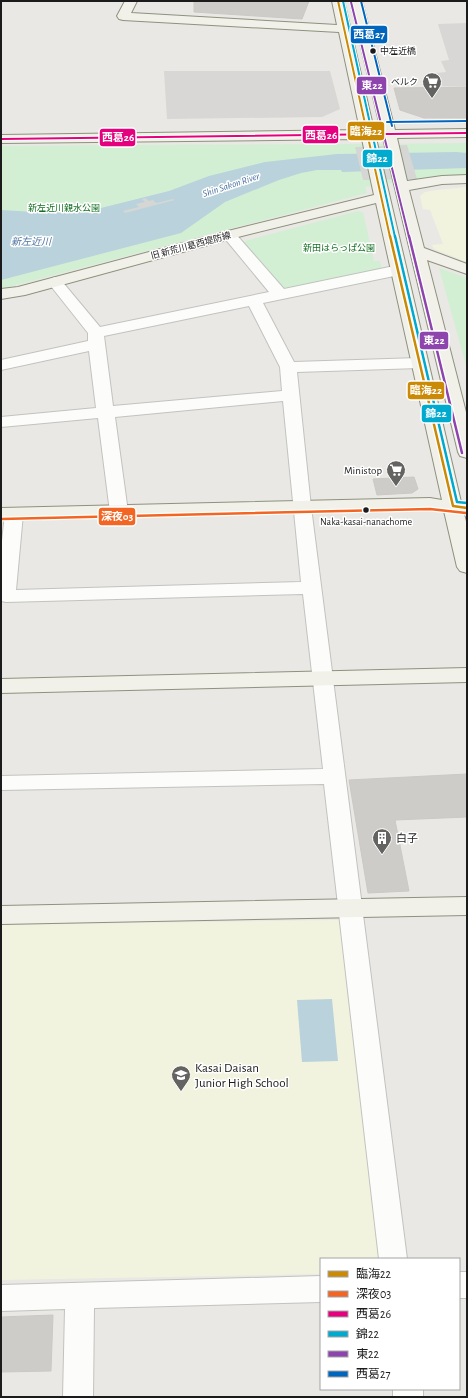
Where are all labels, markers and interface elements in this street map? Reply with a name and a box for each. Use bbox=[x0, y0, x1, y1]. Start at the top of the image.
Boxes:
line badge: 西葛27 bbox=[350, 25, 388, 44]
text: 西葛27 bbox=[353, 29, 385, 40]
marker: 中左近橋 bbox=[368, 46, 378, 56]
place label: 中左近橋 bbox=[380, 46, 416, 56]
supermarket icon: ベルク bbox=[421, 71, 443, 99]
line badge: 東22 bbox=[356, 76, 387, 95]
place label: ベルク bbox=[391, 77, 418, 87]
text: 東22 bbox=[361, 80, 383, 91]
line badge: 臨海22 bbox=[347, 121, 385, 141]
line badge: 西葛26 bbox=[302, 125, 339, 144]
text: 臨海22 bbox=[350, 125, 382, 137]
line badge: 西葛26 bbox=[99, 128, 136, 147]
text: 西葛26 bbox=[305, 130, 337, 141]
text: 西葛26 bbox=[102, 132, 134, 143]
line badge: 錦22 bbox=[362, 149, 393, 168]
text: 錦22 bbox=[366, 152, 388, 164]
water label: Shin Sakon River bbox=[201, 171, 261, 199]
park label: 新左近川親水公園 bbox=[28, 203, 100, 213]
street label: 旧 新荒川葛西堤防線 bbox=[150, 230, 233, 261]
water label: 新左近川 bbox=[11, 236, 52, 247]
park label: 新田はらっぱ公園 bbox=[303, 243, 375, 253]
line badge: 東22 bbox=[419, 331, 449, 350]
text: 東22 bbox=[423, 335, 445, 346]
line badge: 臨海22 bbox=[407, 381, 445, 400]
text: 臨海22 bbox=[410, 384, 442, 396]
line badge: 錦22 bbox=[421, 404, 452, 423]
text: 錦22 bbox=[425, 407, 447, 419]
supermarket icon: Ministop bbox=[385, 459, 407, 487]
place label: Ministop bbox=[344, 465, 382, 476]
marker: Naka-kasai-nanachome bbox=[361, 505, 371, 515]
line badge: 深夜03 bbox=[98, 507, 136, 526]
text: 深夜03 bbox=[101, 510, 133, 522]
place label: Naka-kasai-nanachome bbox=[320, 517, 412, 527]
building icon: 白子 bbox=[371, 827, 393, 855]
place label: 白子 bbox=[396, 832, 418, 844]
place label: Kasai Daisan Junior High School bbox=[195, 1062, 289, 1090]
school or university icon: Kasai Daisan Junior High School bbox=[170, 1064, 192, 1092]
legend bbox=[320, 1258, 460, 1390]
text: 臨海22 bbox=[356, 1267, 391, 1280]
text: 深夜03 bbox=[356, 1287, 391, 1300]
text: 西葛26 bbox=[356, 1308, 391, 1320]
text: 錦22 bbox=[356, 1327, 379, 1340]
text: 東22 bbox=[356, 1348, 379, 1360]
text: 西葛27 bbox=[356, 1368, 390, 1380]

